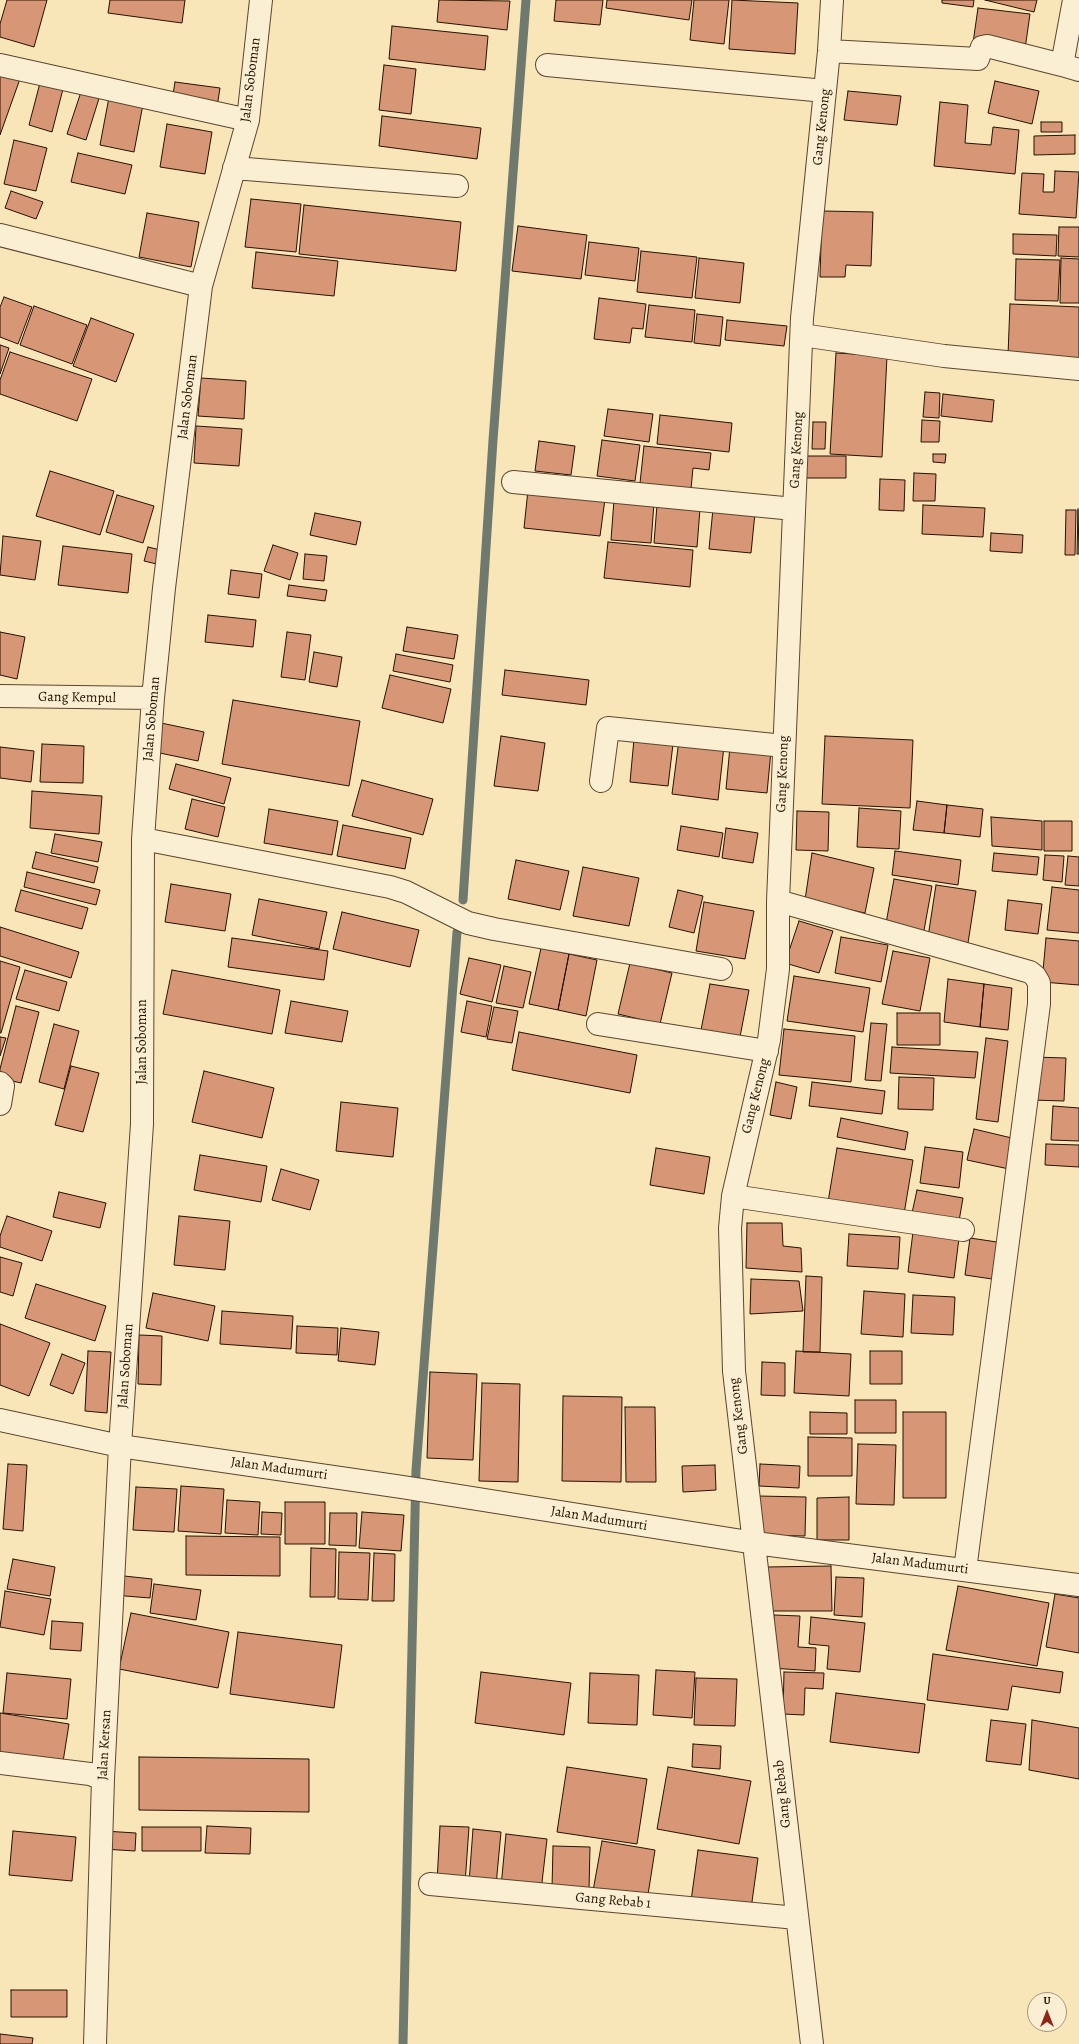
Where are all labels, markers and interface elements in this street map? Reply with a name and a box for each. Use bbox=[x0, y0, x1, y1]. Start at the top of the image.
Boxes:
street label: Jalan Soboman bbox=[237, 37, 265, 123]
street label: Gang Kenong bbox=[810, 88, 834, 166]
street label: Jalan Soboman bbox=[174, 354, 202, 440]
street label: Gang Kenong bbox=[787, 411, 807, 489]
street label: Jalan Soboman bbox=[140, 676, 164, 762]
street label: Gang Kempul bbox=[38, 689, 116, 707]
street label: Gang Kenong bbox=[773, 735, 793, 813]
street label: Jalan Soboman bbox=[135, 999, 151, 1085]
street label: Gang Kenong bbox=[739, 1057, 773, 1135]
street label: Jalan Soboman bbox=[115, 1323, 137, 1409]
street label: Gang Kenong bbox=[726, 1377, 752, 1455]
street label: Jalan Madumurti bbox=[230, 1454, 328, 1484]
street label: Jalan Madumurti bbox=[550, 1503, 648, 1535]
street label: Jalan Madumurti bbox=[871, 1550, 969, 1578]
street label: Jalan Kersan bbox=[95, 1709, 115, 1781]
street label: Gang Rebab bbox=[771, 1759, 795, 1829]
street label: Gang Rebab 1 bbox=[574, 1889, 652, 1913]
north arrow bbox=[1027, 1992, 1067, 2032]
text: U bbox=[1043, 1993, 1051, 2008]

